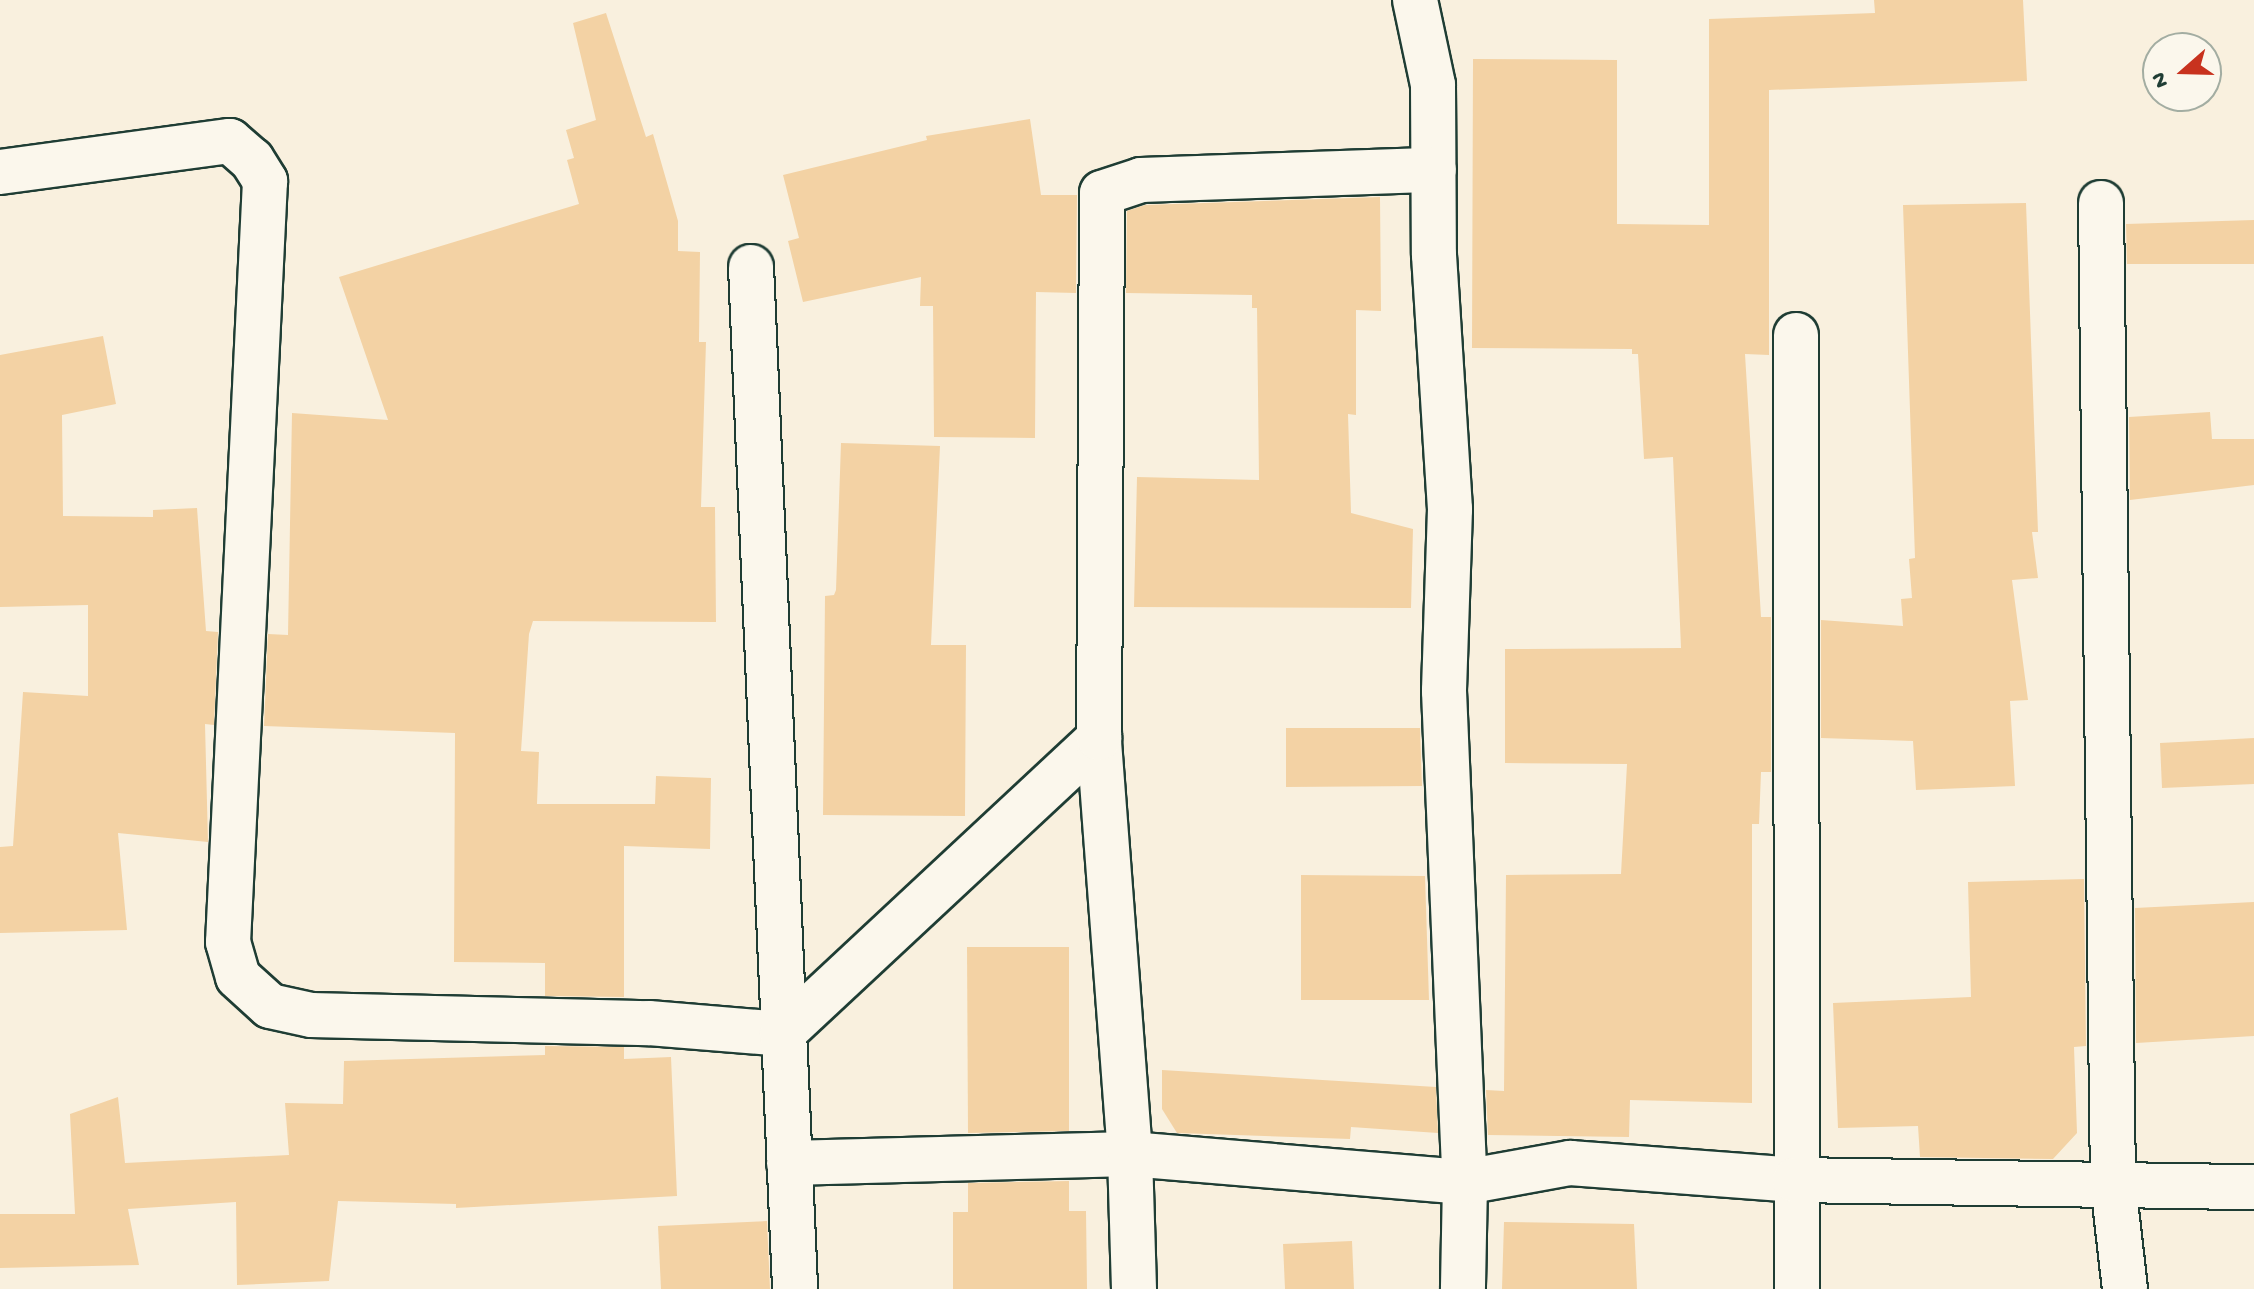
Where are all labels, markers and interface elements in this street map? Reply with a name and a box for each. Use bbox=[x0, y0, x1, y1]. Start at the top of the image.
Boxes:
north arrow bbox=[2142, 32, 2222, 112]
text: N bbox=[2147, 68, 2176, 91]

